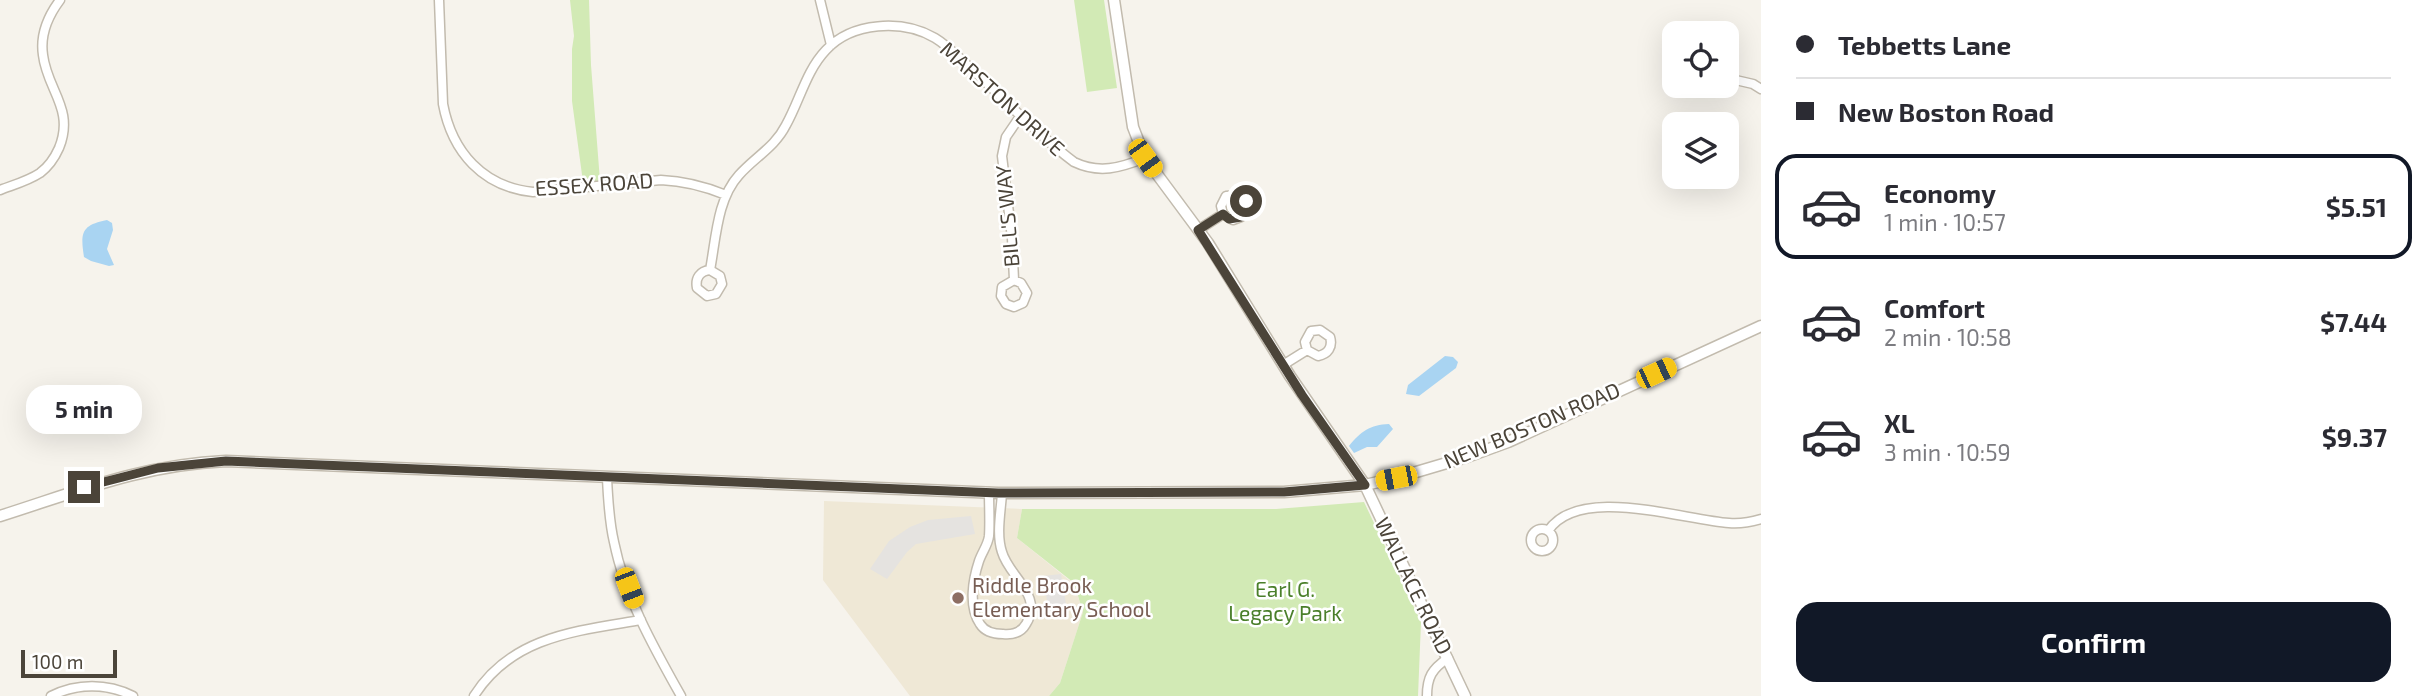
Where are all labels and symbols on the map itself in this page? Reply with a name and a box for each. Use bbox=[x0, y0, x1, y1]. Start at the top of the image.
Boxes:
street label: MARSTON DRIVE bbox=[936, 36, 1070, 160]
car bbox=[1125, 135, 1166, 181]
street label: BILL'S WAY bbox=[990, 164, 1023, 268]
street label: ESSEX ROAD bbox=[534, 167, 654, 200]
route start bbox=[1230, 185, 1262, 217]
car bbox=[1633, 355, 1680, 391]
street label: NEW BOSTON ROAD bbox=[1440, 376, 1623, 473]
callout: 5 min bbox=[26, 386, 142, 434]
car bbox=[1374, 464, 1419, 492]
route end bbox=[68, 471, 100, 503]
street label: WALLACE ROAD bbox=[1370, 513, 1458, 658]
car bbox=[612, 565, 647, 611]
place label: Riddle Brook Elementary School bbox=[972, 572, 1152, 621]
park label: Earl G. Legacy Park bbox=[1228, 576, 1342, 625]
marker: Riddle Brook Elementary School bbox=[950, 590, 966, 606]
scale bar bbox=[21, 647, 117, 679]

